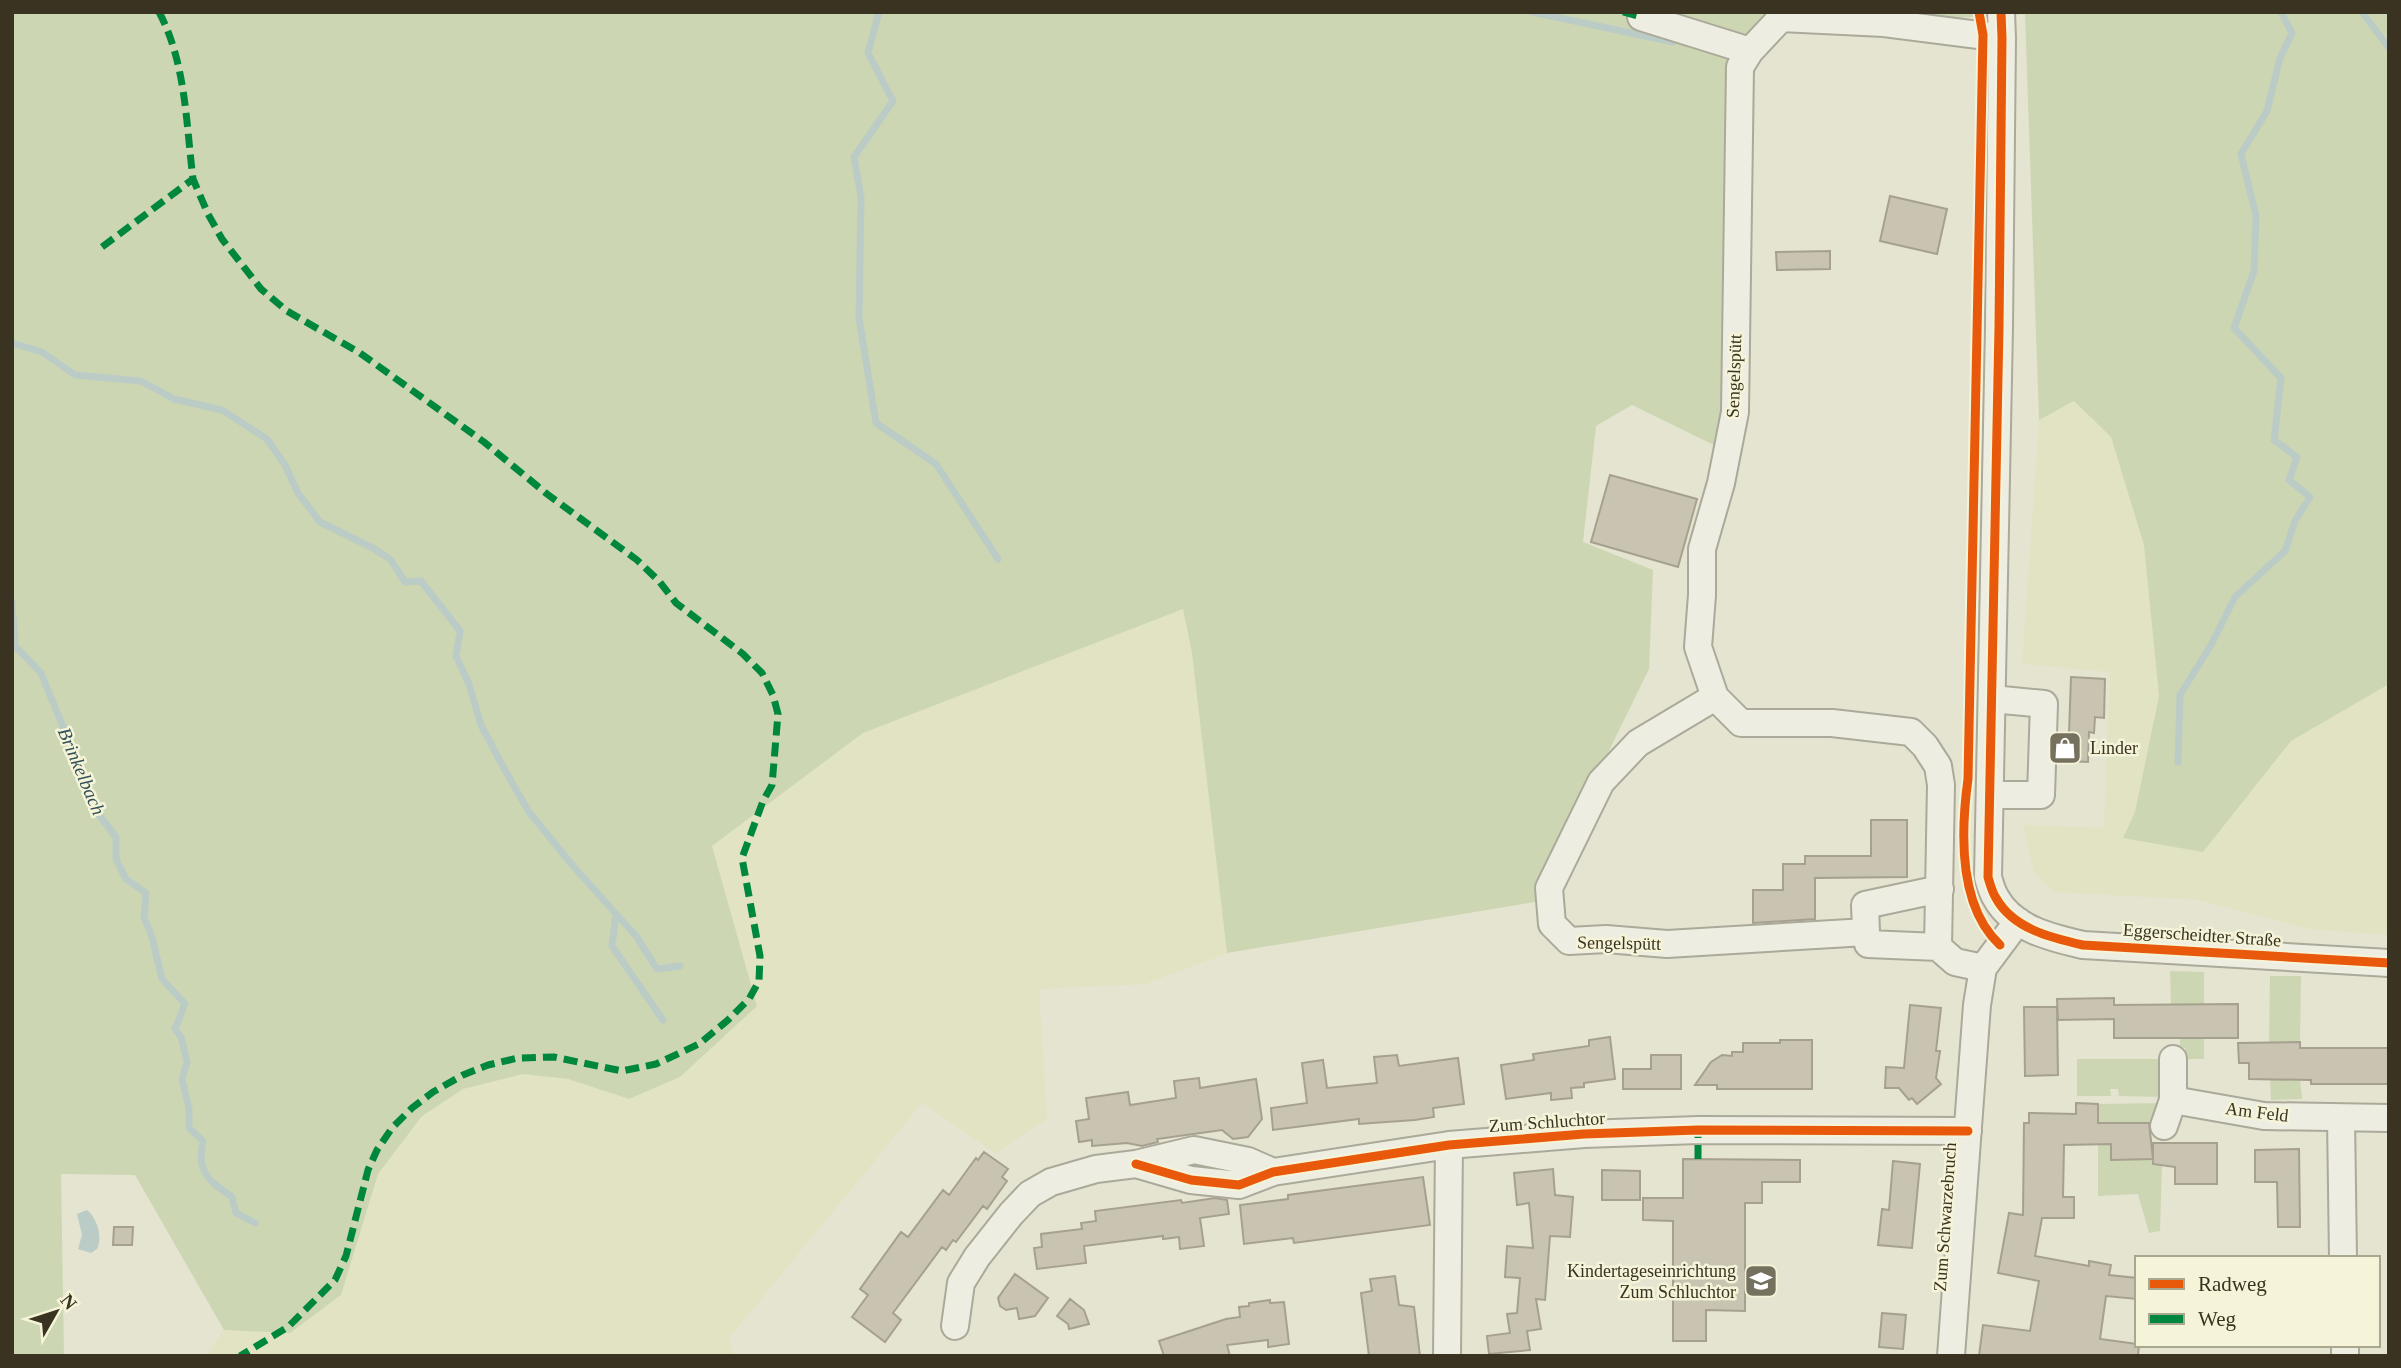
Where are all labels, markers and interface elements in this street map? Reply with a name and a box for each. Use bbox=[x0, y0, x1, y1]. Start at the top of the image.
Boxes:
street label: Sengelspütt bbox=[1723, 334, 1745, 418]
water label: Brinkelbach bbox=[54, 724, 109, 818]
shop icon: Linder bbox=[2046, 729, 2084, 767]
place label: Linder bbox=[2090, 738, 2138, 758]
street label: Eggerscheidter Straße bbox=[2122, 919, 2282, 951]
street label: Sengelspütt bbox=[1577, 932, 1661, 954]
street label: Am Feld bbox=[2224, 1098, 2290, 1126]
street label: Zum Schluchtor bbox=[1488, 1108, 1606, 1136]
street label: Zum Schwarzebruch bbox=[1930, 1142, 1960, 1292]
legend bbox=[2135, 1256, 2380, 1347]
place label: Kindertageseinrichtung Zum Schluchtor bbox=[1567, 1261, 1736, 1302]
school or university icon: Kindertageseinrichtung Zum Schluchtor bbox=[1742, 1262, 1780, 1300]
text: Radweg bbox=[2198, 1272, 2267, 1296]
north arrow bbox=[21, 1277, 91, 1347]
text: N bbox=[56, 1290, 81, 1314]
text: Weg bbox=[2198, 1307, 2236, 1331]

